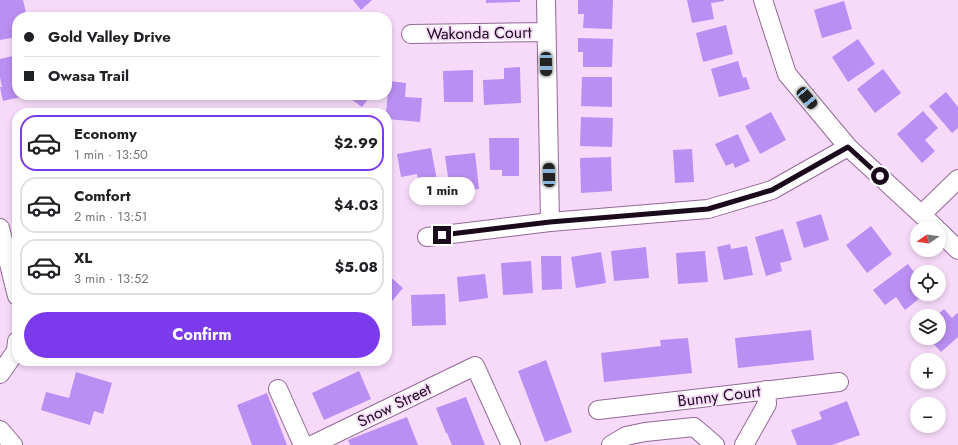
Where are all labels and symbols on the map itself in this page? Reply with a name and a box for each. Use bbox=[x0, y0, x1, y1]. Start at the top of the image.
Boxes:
street label: Wakonda Court bbox=[426, 21, 532, 45]
car bbox=[540, 52, 552, 76]
car bbox=[795, 85, 819, 111]
car bbox=[543, 163, 555, 187]
route start bbox=[871, 167, 889, 185]
callout: 1 min bbox=[409, 177, 475, 205]
north arrow bbox=[910, 221, 946, 257]
route end bbox=[433, 226, 451, 244]
street label: Snow Street bbox=[353, 377, 435, 433]
street label: Bunny Court bbox=[676, 379, 762, 412]

